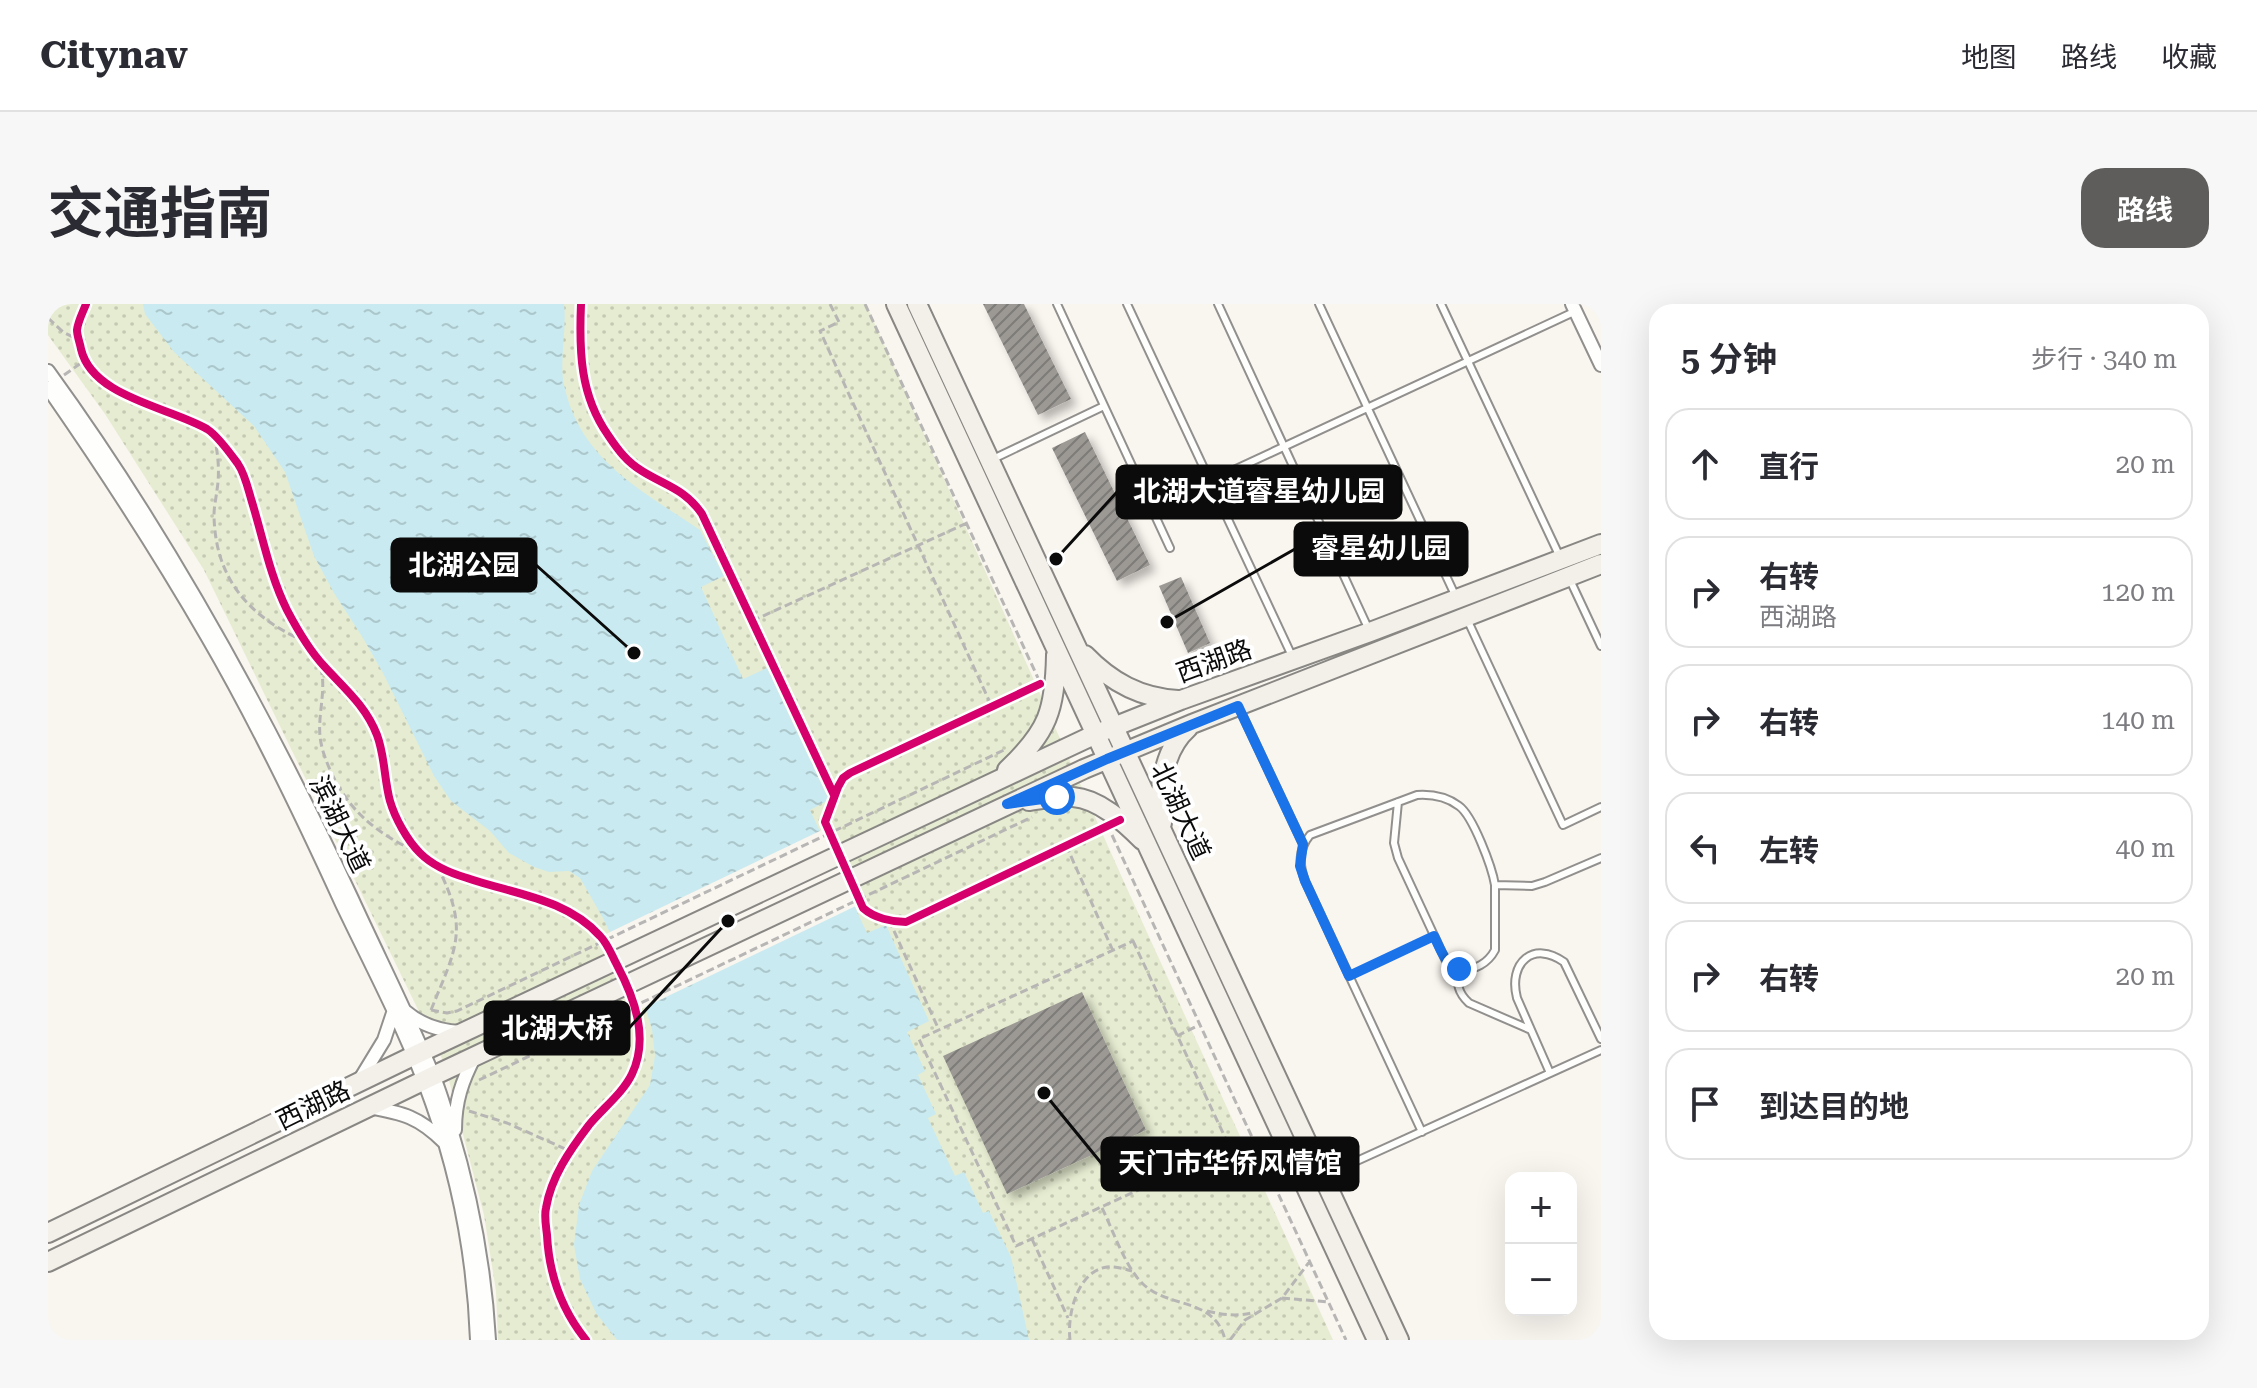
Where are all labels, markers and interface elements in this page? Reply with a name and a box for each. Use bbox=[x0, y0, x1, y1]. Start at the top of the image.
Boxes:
text: Citynav bbox=[40, 33, 188, 77]
text: 地图 bbox=[1961, 41, 2017, 74]
text: 路线 bbox=[2061, 41, 2117, 74]
text: 收藏 bbox=[2161, 41, 2217, 74]
button: 路线 bbox=[2081, 168, 2209, 248]
text: 交通指南 bbox=[48, 181, 272, 247]
text: 5 分钟 bbox=[1681, 339, 1777, 379]
text: 步行 · 340 m bbox=[2031, 344, 2177, 374]
icon: ahead bbox=[1683, 442, 1727, 486]
text: 直行 bbox=[1759, 449, 1819, 484]
text: 20 m bbox=[2116, 449, 2175, 479]
callout: 北湖大道睿星幼儿园 bbox=[1117, 466, 1401, 518]
text: 北湖大道睿星幼儿园 bbox=[1133, 475, 1385, 508]
callout: 睿星幼儿园 bbox=[1295, 523, 1467, 575]
text: 睿星幼儿园 bbox=[1311, 532, 1451, 565]
callout: 北湖公园 bbox=[392, 539, 536, 591]
text: 北湖公园 bbox=[408, 549, 520, 582]
text: 右转 bbox=[1759, 559, 1819, 594]
icon: right bbox=[1683, 570, 1727, 614]
text: 120 m bbox=[2101, 577, 2175, 607]
text: 西湖路 bbox=[1759, 602, 1837, 632]
street label: 西湖路 bbox=[1172, 634, 1256, 688]
icon: right bbox=[1683, 698, 1727, 742]
text: 右转 bbox=[1759, 705, 1819, 740]
text: 140 m bbox=[2101, 705, 2175, 735]
street label: 北湖大道 bbox=[1145, 758, 1217, 864]
street label: 滨湖大道 bbox=[304, 771, 376, 877]
route start bbox=[1039, 779, 1075, 815]
icon: left bbox=[1683, 826, 1727, 870]
text: 左转 bbox=[1759, 833, 1819, 868]
text: 40 m bbox=[2116, 833, 2175, 863]
route end bbox=[1441, 951, 1477, 987]
icon: right bbox=[1683, 954, 1727, 998]
text: 右转 bbox=[1759, 961, 1819, 996]
text: 20 m bbox=[2116, 961, 2175, 991]
callout: 北湖大桥 bbox=[485, 1002, 629, 1054]
text: 北湖大桥 bbox=[501, 1012, 613, 1045]
street label: 西湖路 bbox=[271, 1074, 355, 1136]
icon: arrive bbox=[1683, 1082, 1727, 1126]
text: 到达目的地 bbox=[1759, 1089, 1909, 1124]
callout: 天门市华侨风情馆 bbox=[1102, 1138, 1358, 1190]
text: 天门市华侨风情馆 bbox=[1118, 1147, 1342, 1180]
map controls bbox=[1505, 1172, 1577, 1316]
button: + bbox=[1505, 1172, 1577, 1244]
button: − bbox=[1505, 1244, 1577, 1316]

